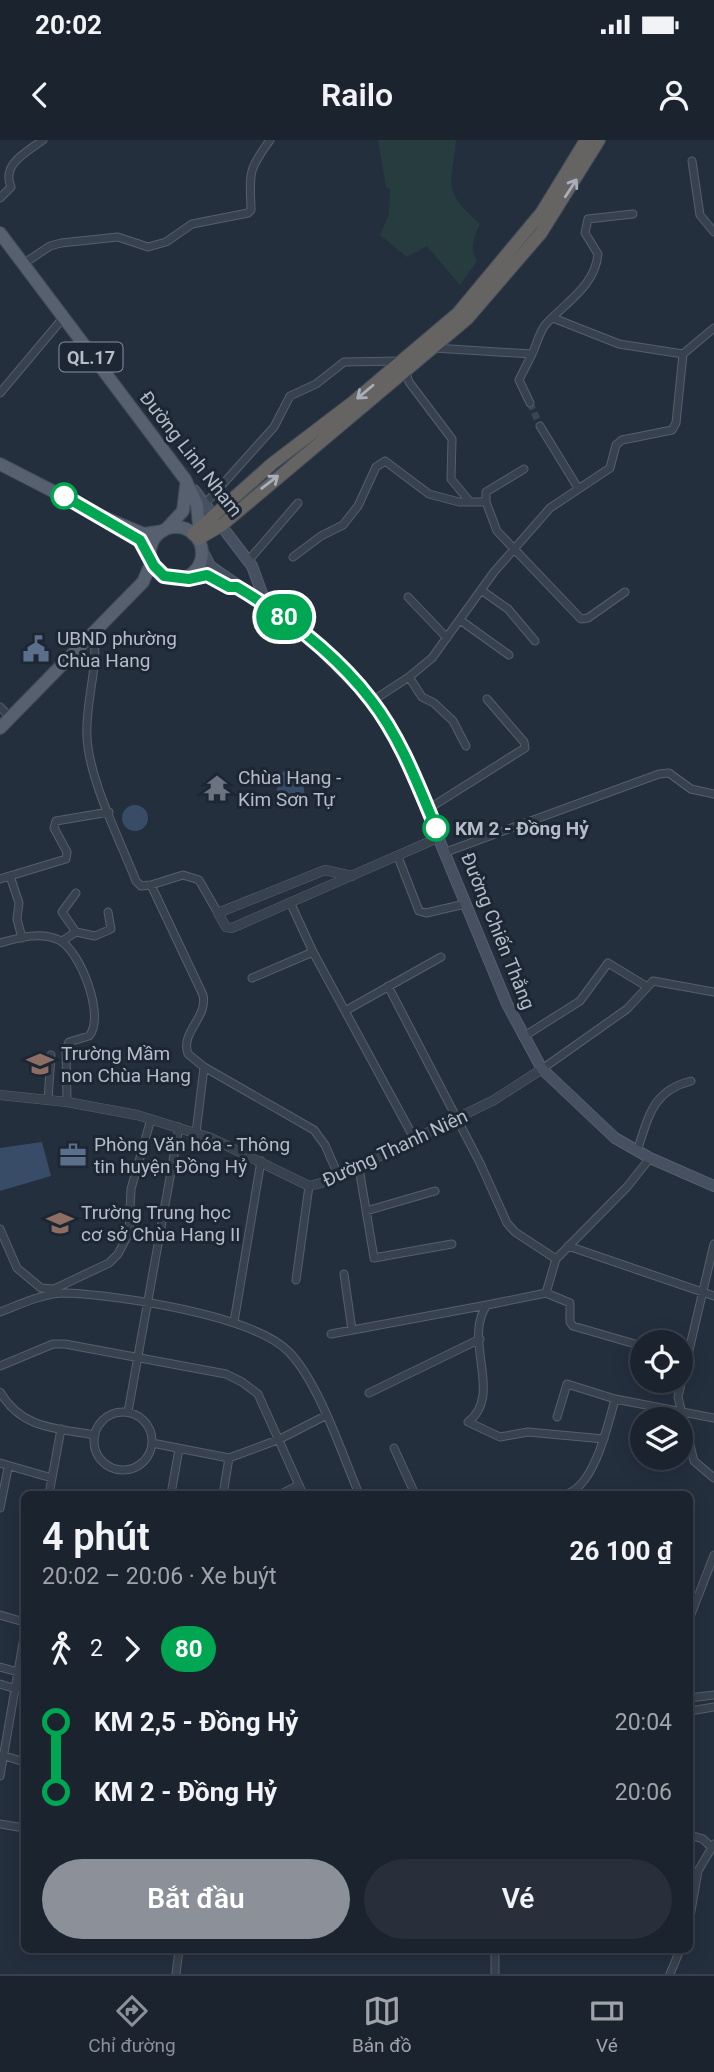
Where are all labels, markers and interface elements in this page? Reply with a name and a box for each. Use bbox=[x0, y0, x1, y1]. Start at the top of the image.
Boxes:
text: 20:02 bbox=[35, 10, 102, 40]
icon: back bbox=[21, 76, 59, 114]
text: Railo bbox=[321, 76, 393, 114]
icon: person bbox=[655, 76, 693, 114]
one-way arrow bbox=[564, 179, 579, 198]
road number: QL.17 bbox=[60, 342, 122, 372]
one-way arrow bbox=[356, 384, 374, 400]
street label: Đường Linh Nham bbox=[135, 387, 247, 521]
one-way arrow bbox=[261, 475, 279, 490]
unlabelled marker bbox=[51, 483, 77, 509]
line badge: 80 bbox=[252, 594, 316, 640]
text: 80 bbox=[270, 603, 298, 631]
place label: UBND phường Chùa Hang bbox=[57, 627, 177, 672]
public building icon: UBND phường Chùa Hang bbox=[21, 634, 51, 664]
place label: Chùa Hang - Kim Sơn Tự bbox=[238, 766, 341, 811]
temple icon: Chùa Hang - Kim Sơn Tự bbox=[202, 773, 232, 803]
marker: KM 2 - Đồng Hỷ bbox=[423, 815, 449, 841]
place label: KM 2 - Đồng Hỷ bbox=[455, 817, 589, 840]
street label: Đường Chiến Thắng bbox=[456, 849, 540, 1013]
place label: Trường Mầm non Chùa Hang bbox=[61, 1042, 191, 1087]
school or university icon: Trường Mầm non Chùa Hang bbox=[25, 1049, 55, 1079]
street label: Đường Thanh Niên bbox=[319, 1104, 471, 1192]
place label: Phòng Văn hóa - Thông tin huyện Đồng Hỷ bbox=[94, 1133, 290, 1178]
office icon: Phòng Văn hóa - Thông tin huyện Đồng Hỷ bbox=[58, 1140, 88, 1170]
place label: Trường Trung học cơ sở Chùa Hang II bbox=[81, 1201, 240, 1246]
school or university icon: Trường Trung học cơ sở Chùa Hang II bbox=[45, 1208, 75, 1238]
map controls bbox=[630, 1330, 693, 1470]
button: locate bbox=[630, 1330, 693, 1393]
button: layers bbox=[630, 1407, 693, 1470]
text: 4 phút bbox=[42, 1515, 150, 1559]
text: 26 100 ₫ bbox=[569, 1536, 672, 1566]
text: 20:02 – 20:06 · Xe buýt bbox=[42, 1563, 277, 1590]
icon: walk bbox=[42, 1630, 80, 1668]
icon: forward bbox=[113, 1630, 151, 1668]
text: 2 bbox=[90, 1635, 103, 1662]
text: 80 bbox=[175, 1635, 202, 1663]
text: KM 2,5 - Đồng Hỷ bbox=[94, 1707, 298, 1737]
text: 20:04 bbox=[615, 1709, 672, 1736]
text: KM 2 - Đồng Hỷ bbox=[94, 1777, 277, 1807]
text: 20:06 bbox=[615, 1779, 672, 1806]
button: Bắt đầu bbox=[42, 1859, 350, 1939]
button: Vé bbox=[364, 1859, 672, 1939]
tab: Chỉ đường bbox=[88, 1992, 176, 2057]
tab: Bản đồ bbox=[352, 1992, 411, 2057]
tab: Vé bbox=[588, 1992, 626, 2057]

